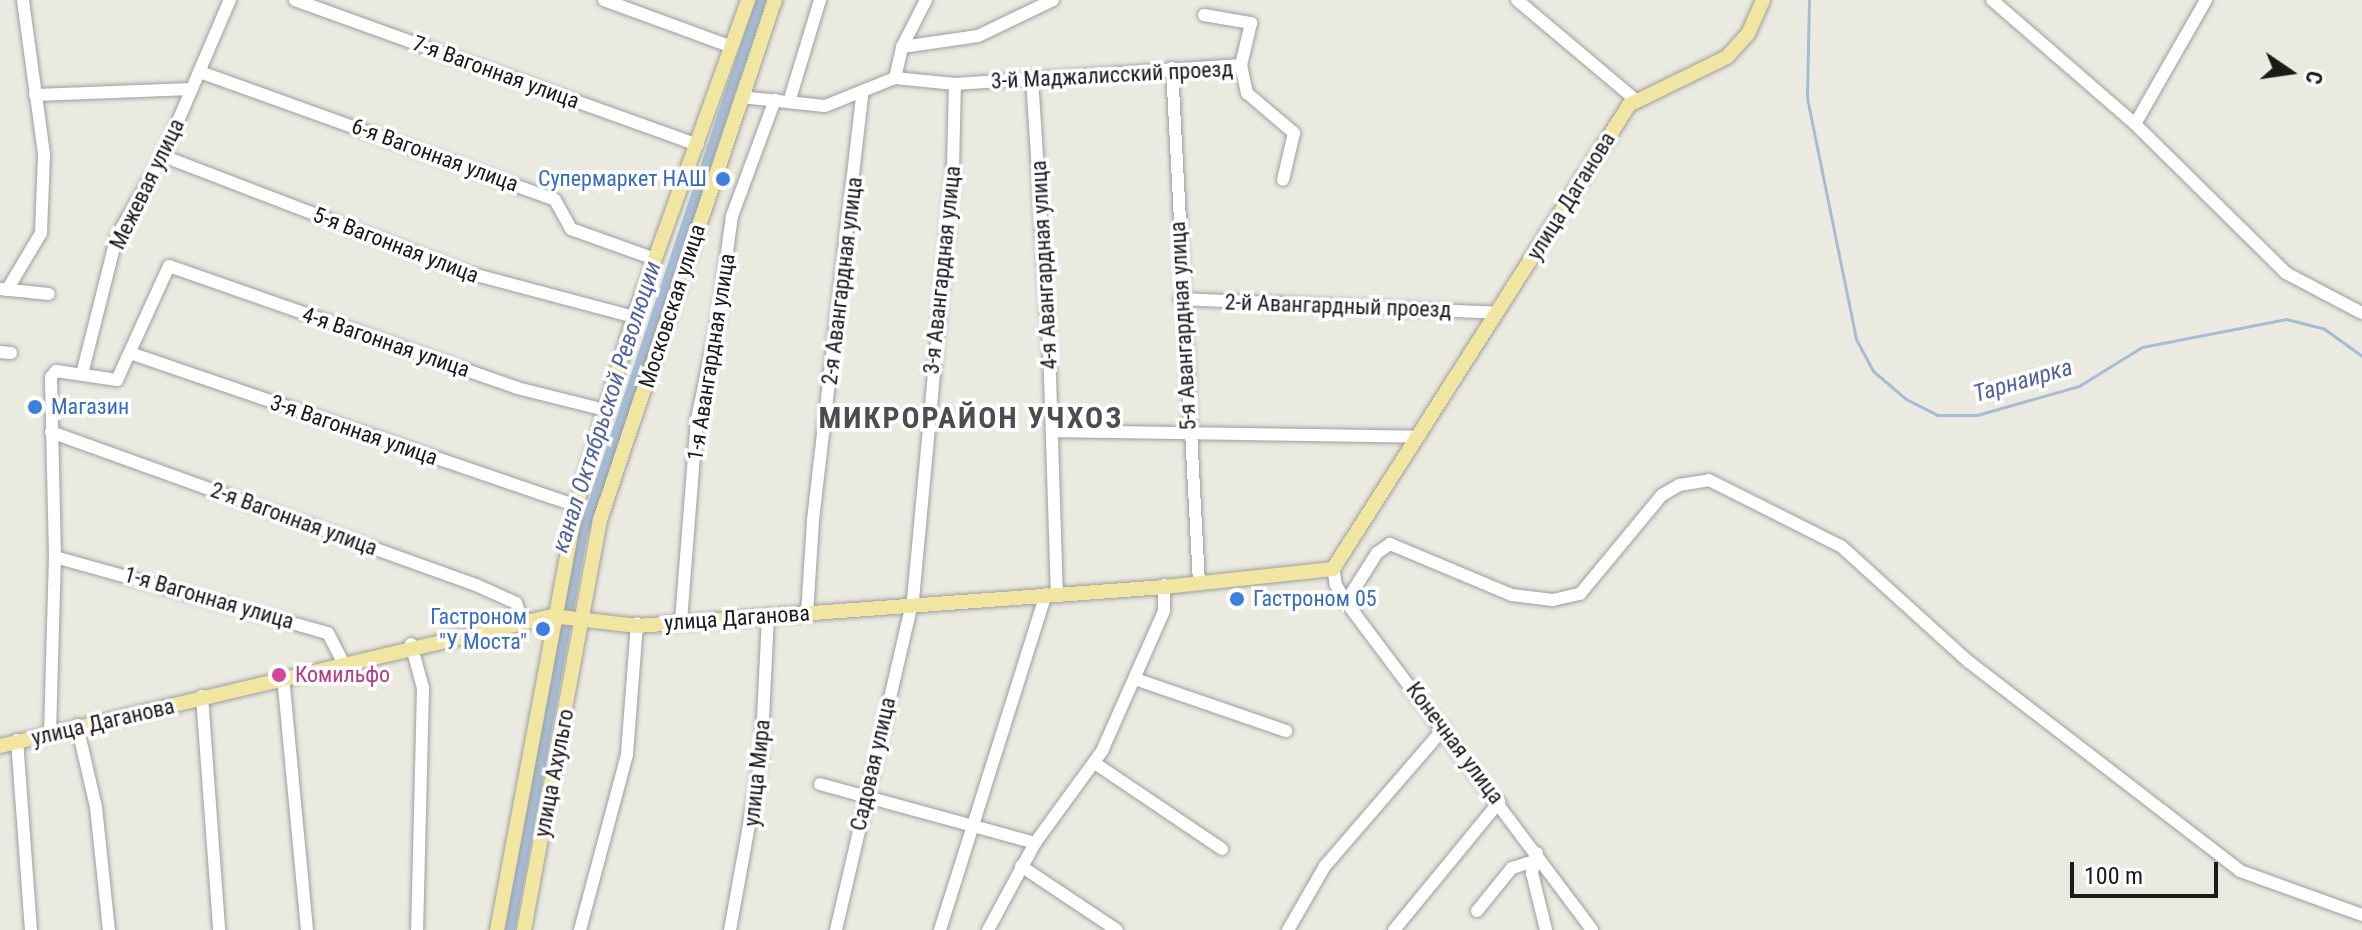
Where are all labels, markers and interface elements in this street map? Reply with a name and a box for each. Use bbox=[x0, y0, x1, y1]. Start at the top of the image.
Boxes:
street label: 7-я Вагонная улица bbox=[409, 30, 583, 114]
north arrow bbox=[2250, 32, 2330, 112]
street label: 3-й Маджалисский проезд bbox=[990, 55, 1234, 95]
text: С bbox=[2300, 69, 2327, 86]
street label: 6-я Вагонная улица bbox=[348, 113, 522, 197]
street label: Межевая улица bbox=[104, 114, 190, 254]
street label: улица Даганова bbox=[1521, 127, 1621, 265]
street label: 4-я Авангардная улица bbox=[1025, 160, 1063, 370]
street label: 3-я Авангардная улица bbox=[918, 165, 966, 375]
place label: Супермаркет НАШ bbox=[538, 166, 707, 192]
marker: Супермаркет НАШ bbox=[714, 170, 732, 188]
street label: 2-я Авангардная улица bbox=[816, 176, 868, 386]
street label: 5-я Вагонная улица bbox=[309, 201, 483, 289]
street label: Московская улица bbox=[633, 221, 711, 391]
street label: 5-я Авангардная улица bbox=[1164, 221, 1202, 431]
street label: 1-я Авангардная улица bbox=[682, 252, 740, 462]
water label: канал Октябрьской Революции bbox=[546, 258, 668, 556]
street label: 2-й Авангардный проезд bbox=[1224, 289, 1452, 323]
street label: 4-я Вагонная улица bbox=[299, 301, 473, 383]
water label: Тарнаирка bbox=[1970, 353, 2076, 409]
street label: 3-я Вагонная улица bbox=[267, 389, 441, 471]
place label: Магазин bbox=[51, 394, 129, 420]
marker: Магазин bbox=[26, 398, 44, 416]
district label: МИКРОРАЙОН УЧХОЗ bbox=[819, 400, 1123, 436]
street label: 2-я Вагонная улица bbox=[207, 477, 381, 561]
street label: 1-я Вагонная улица bbox=[121, 561, 297, 635]
place label: Гастроном 05 bbox=[1253, 586, 1377, 612]
marker: Гастроном 05 bbox=[1228, 590, 1246, 608]
street label: улица Даганова bbox=[663, 600, 811, 636]
place label: Гастроном "У Моста" bbox=[430, 603, 527, 654]
marker: Гастроном "У Моста" bbox=[534, 620, 552, 638]
place label: Комильфо bbox=[295, 662, 390, 688]
marker: Комильфо bbox=[270, 666, 288, 684]
street label: Конечная улица bbox=[1401, 677, 1509, 809]
street label: улица Даганова bbox=[29, 693, 177, 751]
street label: Садовая улица bbox=[845, 695, 901, 833]
street label: улица Ахульго bbox=[529, 707, 579, 839]
street label: улица Мира bbox=[738, 718, 776, 828]
scale bar bbox=[2074, 846, 2222, 896]
text: 100 m bbox=[2084, 862, 2143, 890]

